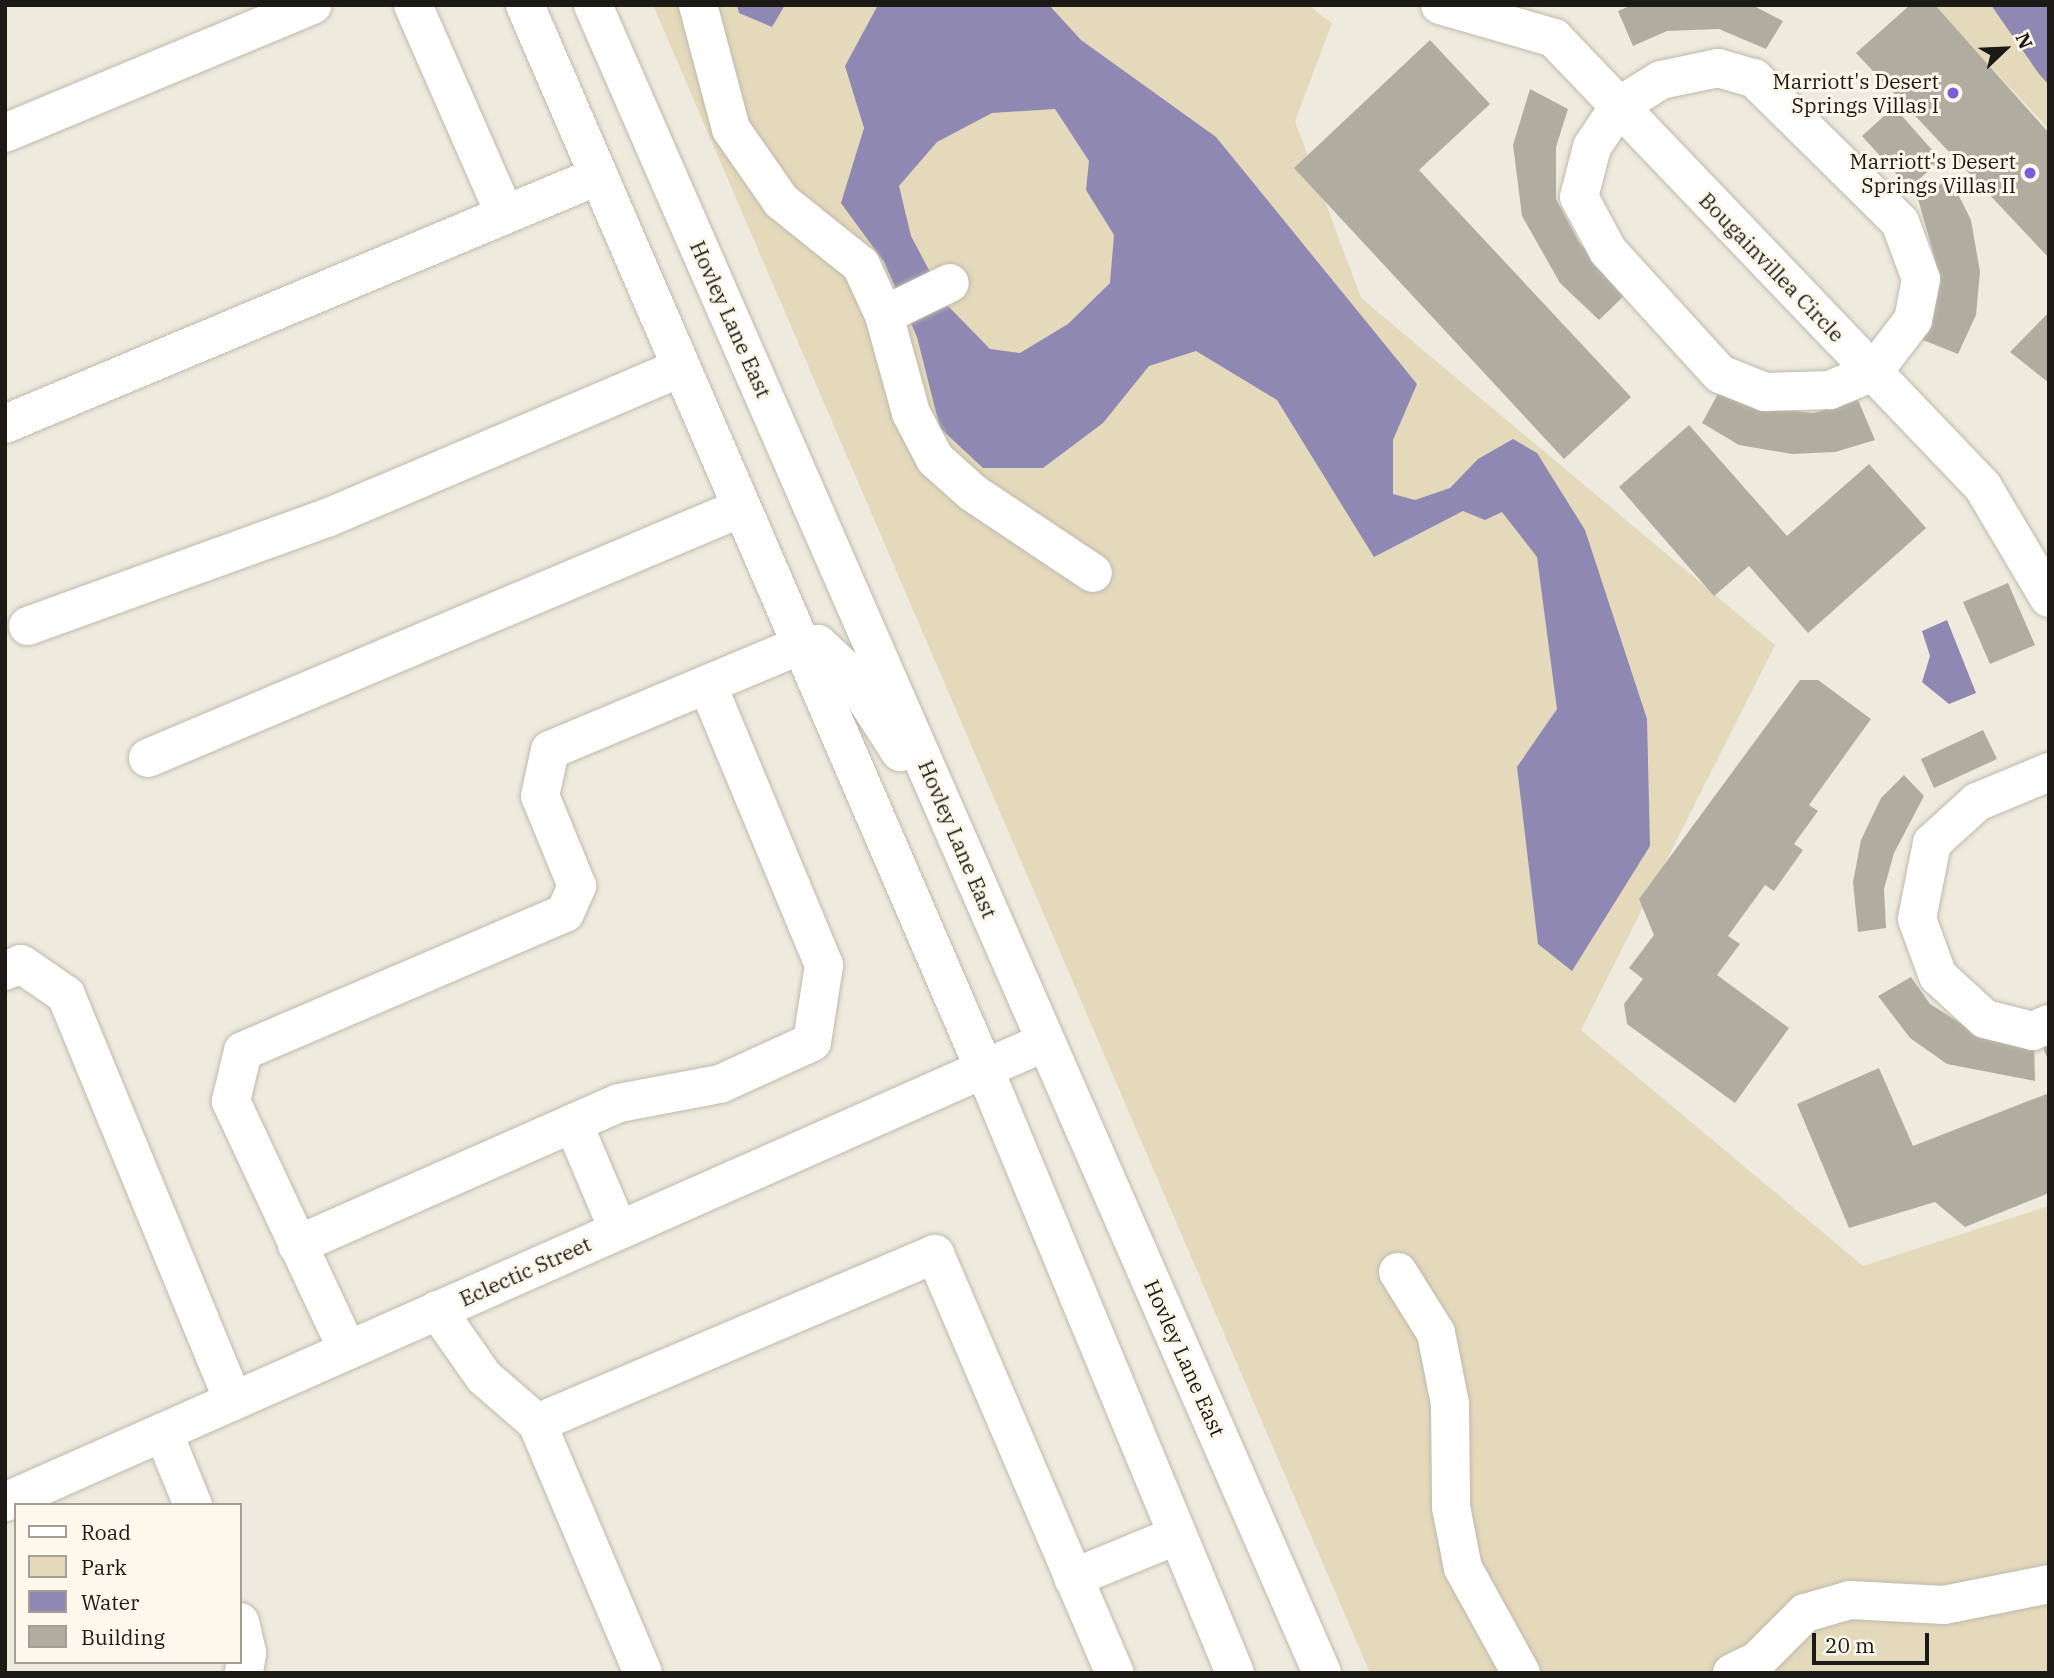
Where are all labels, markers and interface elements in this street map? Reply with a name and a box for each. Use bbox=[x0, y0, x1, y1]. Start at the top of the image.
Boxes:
north arrow bbox=[1970, 14, 2040, 84]
text: N bbox=[2010, 29, 2038, 52]
place label: Marriott's Desert Springs Villas I bbox=[1772, 68, 1939, 118]
marker: Marriott's Desert Springs Villas I bbox=[1945, 85, 1961, 101]
place label: Marriott's Desert Springs Villas II bbox=[1849, 148, 2016, 198]
marker: Marriott's Desert Springs Villas II bbox=[2022, 165, 2038, 181]
street label: Bougainvillea Circle bbox=[1694, 187, 1850, 347]
street label: Hovley Lane East bbox=[685, 237, 777, 401]
street label: Hovley Lane East bbox=[913, 756, 1003, 922]
street label: Eclectic Street bbox=[455, 1231, 595, 1311]
street label: Hovley Lane East bbox=[1139, 1276, 1231, 1440]
legend bbox=[14, 1503, 242, 1664]
text: Road bbox=[81, 1518, 131, 1546]
text: Park bbox=[81, 1553, 127, 1581]
text: Water bbox=[81, 1588, 139, 1616]
scale bar bbox=[1816, 1618, 1933, 1662]
text: Building bbox=[81, 1623, 165, 1651]
text: 20 m bbox=[1825, 1631, 1875, 1659]

